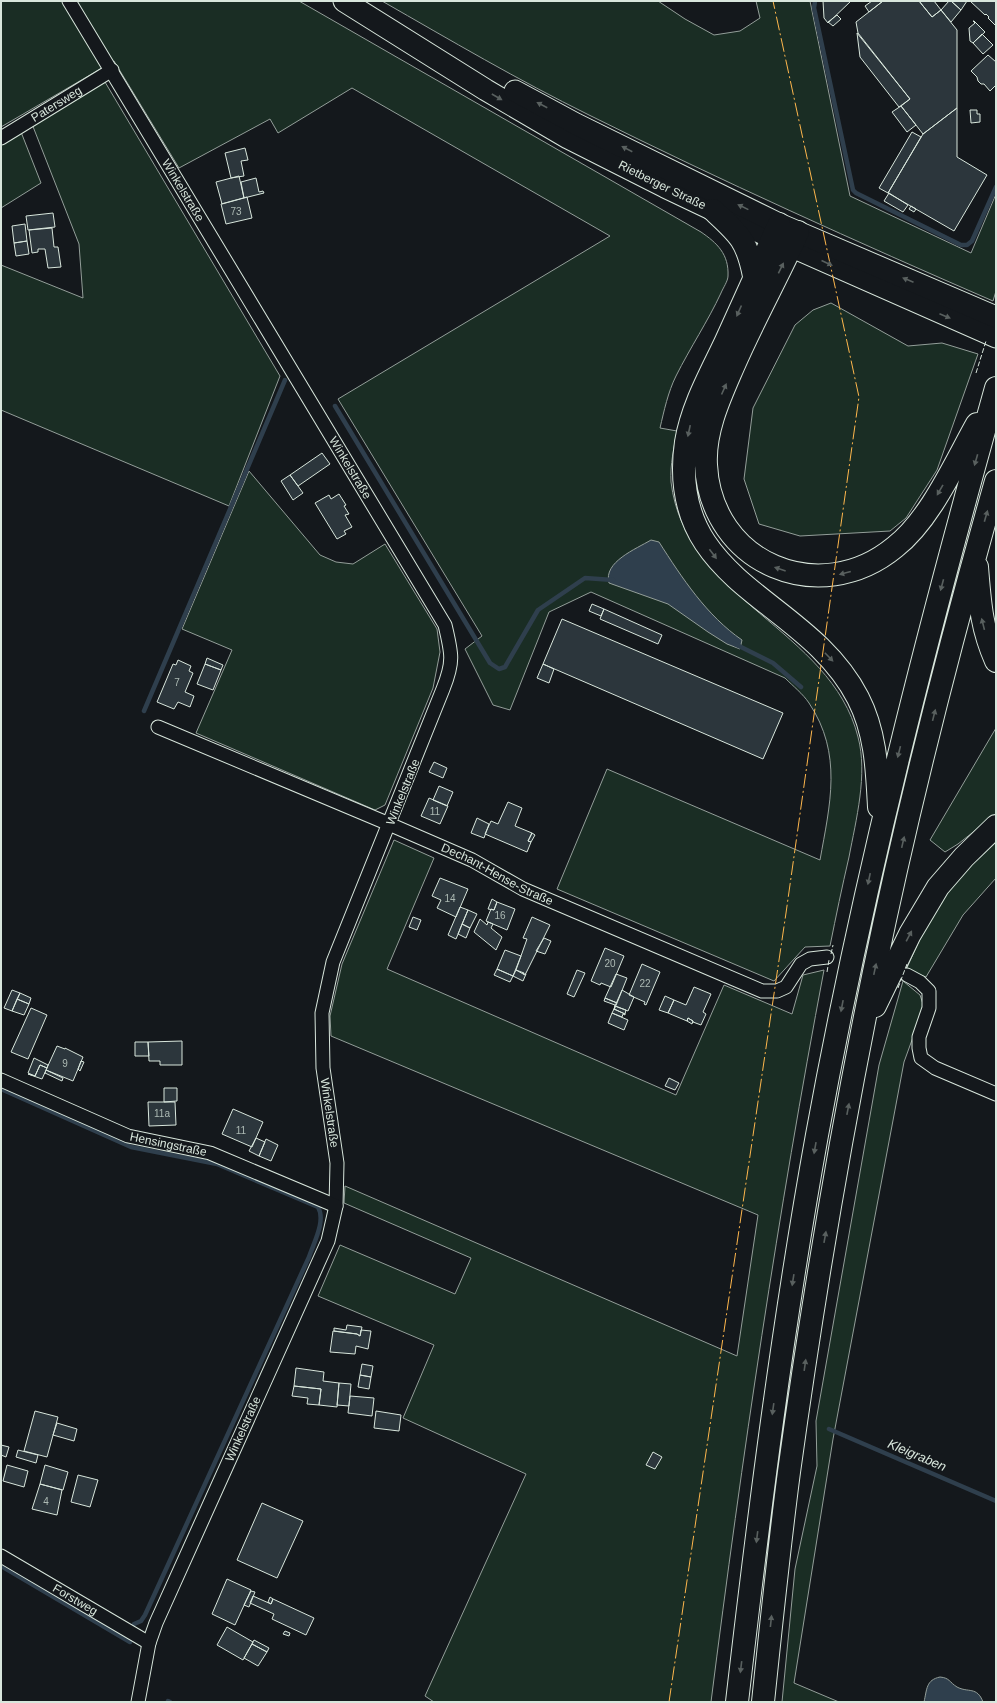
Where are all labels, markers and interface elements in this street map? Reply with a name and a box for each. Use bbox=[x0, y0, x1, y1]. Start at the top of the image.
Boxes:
street label: Patersweg bbox=[29, 83, 84, 125]
one-way arrow bbox=[491, 93, 503, 100]
one-way arrow bbox=[536, 102, 548, 109]
one-way arrow bbox=[621, 146, 632, 153]
street label: Winkelstraße bbox=[159, 157, 207, 224]
street label: Rietberger Straße bbox=[616, 158, 708, 213]
one-way arrow bbox=[738, 204, 749, 210]
house number: 73 bbox=[230, 206, 242, 217]
one-way arrow bbox=[821, 260, 832, 266]
one-way arrow bbox=[778, 262, 784, 274]
one-way arrow bbox=[903, 277, 914, 283]
one-way arrow bbox=[736, 306, 742, 317]
one-way arrow bbox=[940, 313, 951, 319]
one-way arrow bbox=[721, 382, 727, 394]
one-way arrow bbox=[685, 425, 691, 437]
street label: Winkelstraße bbox=[326, 434, 375, 502]
one-way arrow bbox=[973, 454, 979, 466]
one-way arrow bbox=[936, 484, 943, 496]
one-way arrow bbox=[983, 510, 989, 522]
one-way arrow bbox=[708, 549, 716, 559]
one-way arrow bbox=[773, 565, 785, 571]
one-way arrow bbox=[839, 570, 851, 576]
one-way arrow bbox=[938, 579, 944, 591]
one-way arrow bbox=[980, 618, 986, 630]
one-way arrow bbox=[824, 652, 834, 662]
house number: 7 bbox=[174, 677, 180, 688]
one-way arrow bbox=[931, 709, 937, 721]
one-way arrow bbox=[896, 746, 902, 758]
street label: Winkelstraße bbox=[383, 757, 423, 827]
house number: 11 bbox=[430, 806, 441, 817]
one-way arrow bbox=[900, 835, 906, 848]
street label: Dechant-Hense-Straße bbox=[439, 841, 556, 908]
one-way arrow bbox=[866, 873, 872, 885]
house number: 14 bbox=[444, 893, 456, 904]
house number: 16 bbox=[494, 910, 506, 921]
one-way arrow bbox=[906, 930, 912, 942]
house number: 20 bbox=[604, 958, 616, 969]
one-way arrow bbox=[872, 962, 878, 975]
house number: 22 bbox=[639, 978, 651, 989]
one-way arrow bbox=[839, 1000, 845, 1013]
house number: 9 bbox=[62, 1058, 68, 1069]
street label: Winkelstraße bbox=[318, 1077, 342, 1149]
one-way arrow bbox=[845, 1103, 851, 1115]
house number: 11a bbox=[154, 1108, 170, 1119]
house number: 11 bbox=[236, 1125, 247, 1136]
street label: Hensingstraße bbox=[129, 1130, 208, 1159]
one-way arrow bbox=[812, 1142, 818, 1154]
one-way arrow bbox=[822, 1231, 828, 1243]
one-way arrow bbox=[789, 1274, 795, 1286]
one-way arrow bbox=[802, 1359, 808, 1371]
street label: Winkelstraße bbox=[222, 1394, 264, 1464]
one-way arrow bbox=[770, 1402, 776, 1415]
water label: Kleigraben bbox=[885, 1436, 949, 1474]
house number: 4 bbox=[43, 1496, 49, 1507]
one-way arrow bbox=[753, 1531, 760, 1544]
street label: Forstweg bbox=[50, 1581, 100, 1618]
one-way arrow bbox=[768, 1615, 775, 1628]
one-way arrow bbox=[738, 1661, 745, 1673]

